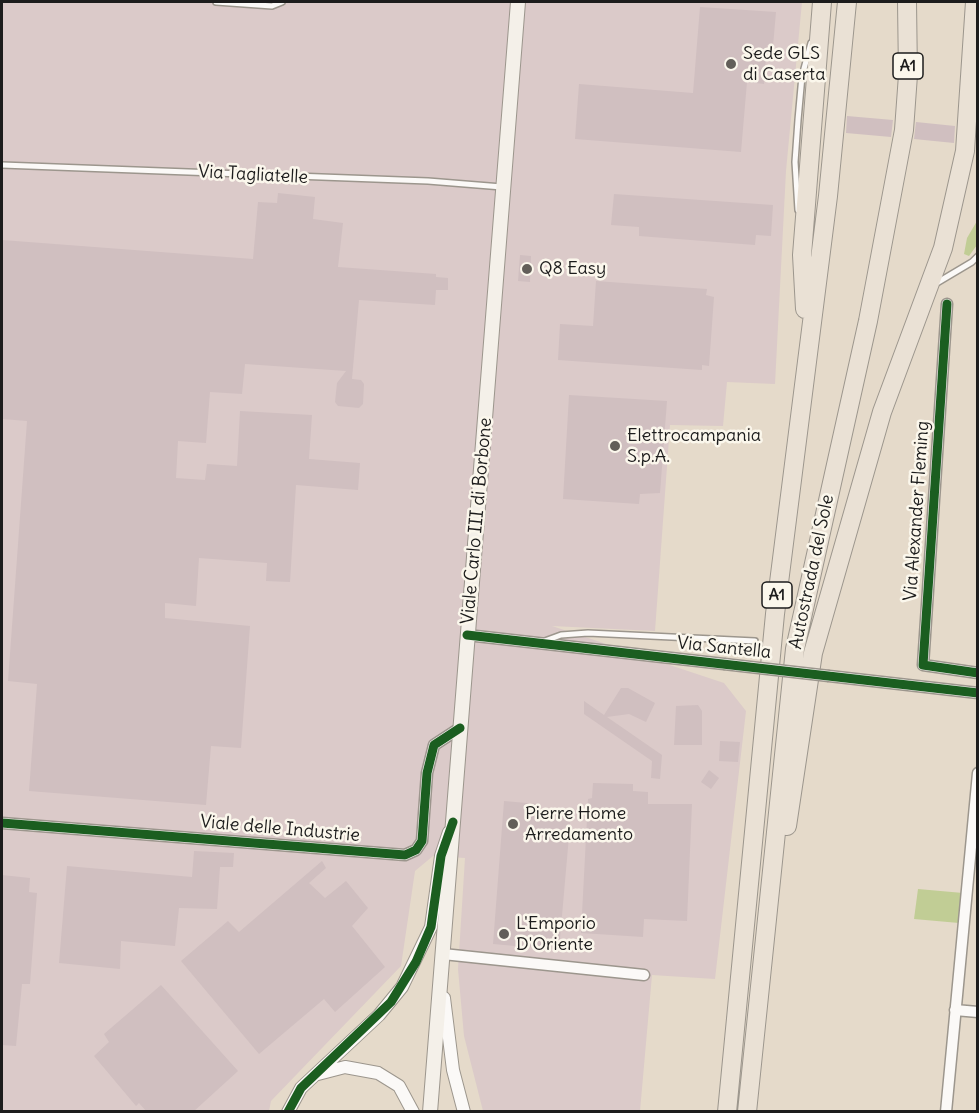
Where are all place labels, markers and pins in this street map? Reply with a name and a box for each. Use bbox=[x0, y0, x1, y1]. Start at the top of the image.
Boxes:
place label: Sede GLS di Caserta bbox=[743, 43, 825, 86]
marker: Sede GLS di Caserta bbox=[724, 57, 738, 71]
place label: Q8 Easy bbox=[539, 258, 606, 280]
marker: Q8 Easy bbox=[520, 262, 534, 276]
place label: Elettrocampania S.p.A. bbox=[627, 425, 761, 468]
marker: Elettrocampania S.p.A. bbox=[608, 439, 622, 453]
place label: Pierre Home Arredamento bbox=[525, 803, 633, 846]
marker: Pierre Home Arredamento bbox=[506, 817, 520, 831]
place label: L'Emporio D'Oriente bbox=[516, 913, 596, 956]
marker: L'Emporio D'Oriente bbox=[497, 927, 511, 941]

